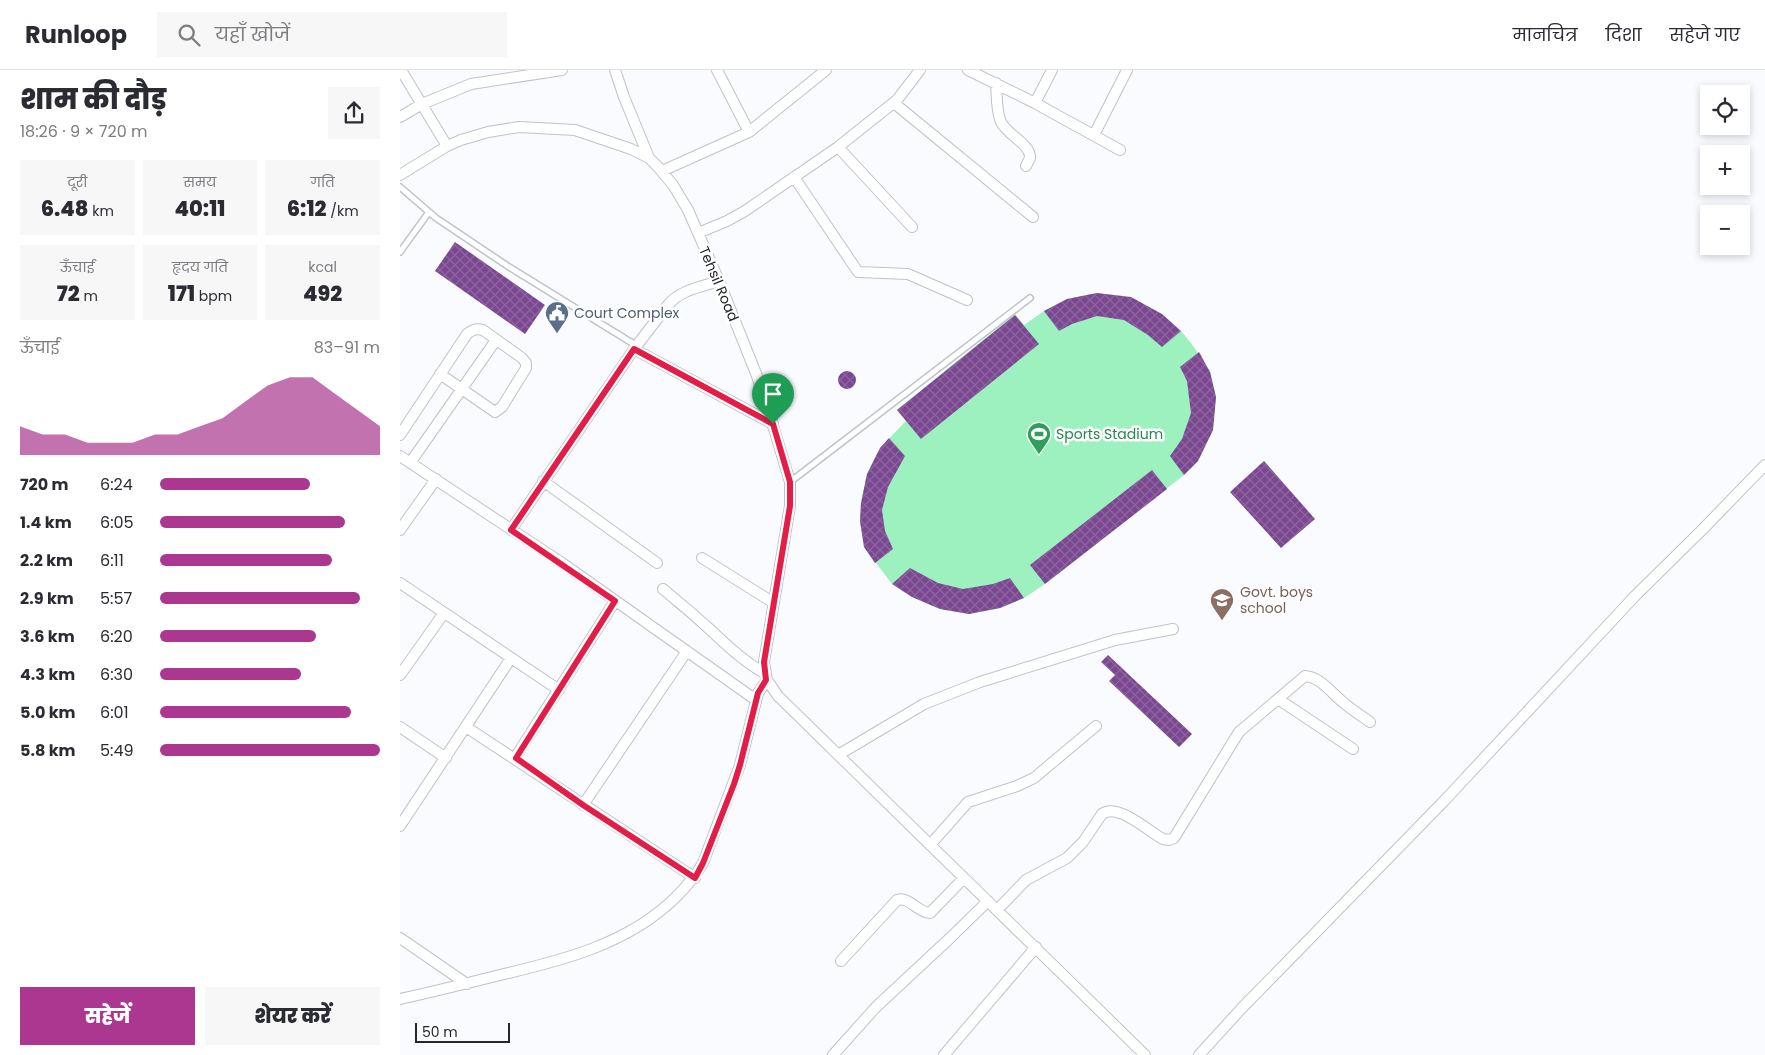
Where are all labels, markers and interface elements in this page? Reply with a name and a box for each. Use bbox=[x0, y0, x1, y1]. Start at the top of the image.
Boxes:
search box bbox=[157, 12, 507, 57]
text: Runloop bbox=[25, 18, 127, 51]
icon: search bbox=[175, 21, 203, 49]
text: यहाँ खोजें bbox=[215, 21, 290, 48]
text: मानचित्र bbox=[1513, 22, 1577, 47]
text: दिशा bbox=[1605, 22, 1642, 47]
text: सहेजे गए bbox=[1670, 22, 1740, 47]
text: शाम की दौड़ bbox=[20, 80, 166, 119]
map controls bbox=[1700, 85, 1750, 255]
button: locate bbox=[1700, 85, 1750, 135]
button: share bbox=[328, 87, 380, 139]
text: 18:26 · 9 × 720 m bbox=[20, 120, 148, 143]
button: + bbox=[1700, 145, 1750, 195]
text: दूरी bbox=[67, 172, 87, 192]
text: समय bbox=[184, 172, 216, 192]
text: गति bbox=[311, 172, 335, 192]
text: 6.48 bbox=[41, 194, 89, 223]
text: 40:11 bbox=[175, 194, 225, 223]
text: 6:12 bbox=[287, 194, 327, 223]
text: km bbox=[89, 201, 114, 221]
text: /km bbox=[327, 201, 359, 221]
button: − bbox=[1700, 205, 1750, 255]
street label: Tehsil Road bbox=[694, 243, 744, 325]
text: ऊँचाई bbox=[60, 257, 95, 277]
text: हृदय गति bbox=[172, 257, 228, 277]
text: kcal bbox=[308, 257, 337, 277]
text: 72 bbox=[57, 279, 80, 308]
text: 171 bbox=[168, 279, 195, 308]
text: 492 bbox=[303, 279, 342, 308]
text: m bbox=[80, 286, 98, 306]
text: bpm bbox=[195, 286, 232, 306]
public building icon: Court Complex bbox=[544, 300, 570, 334]
place label: Court Complex bbox=[574, 303, 680, 323]
text: ऊँचाई bbox=[20, 336, 60, 359]
text: 83–91 m bbox=[314, 336, 380, 359]
pin bbox=[752, 373, 794, 424]
icon: arrive bbox=[759, 380, 787, 408]
sports icon: Sports Stadium bbox=[1026, 421, 1052, 455]
place label: Sports Stadium bbox=[1056, 424, 1163, 444]
text: 720 m bbox=[20, 473, 68, 496]
text: 6:24 bbox=[100, 473, 133, 496]
text: 1.4 km bbox=[20, 511, 72, 534]
text: 6:05 bbox=[100, 511, 134, 534]
text: 2.2 km bbox=[20, 549, 73, 572]
text: 6:11 bbox=[100, 549, 124, 572]
place label: Govt. boys school bbox=[1240, 582, 1313, 618]
text: 2.9 km bbox=[20, 587, 74, 610]
text: 5:57 bbox=[100, 587, 132, 610]
school or university icon: Govt. boys school bbox=[1209, 587, 1235, 621]
text: 3.6 km bbox=[20, 625, 75, 648]
text: 6:20 bbox=[100, 625, 133, 648]
text: 4.3 km bbox=[20, 663, 75, 686]
text: 6:30 bbox=[100, 663, 133, 686]
text: 5.0 km bbox=[20, 701, 76, 724]
text: 6:01 bbox=[100, 701, 129, 724]
text: 5.8 km bbox=[20, 739, 76, 762]
text: 5:49 bbox=[100, 739, 134, 762]
button: सहेजें bbox=[20, 987, 195, 1045]
button: शेयर करें bbox=[205, 987, 380, 1045]
scale bar bbox=[415, 1020, 510, 1043]
text: 50 m bbox=[422, 1022, 458, 1042]

